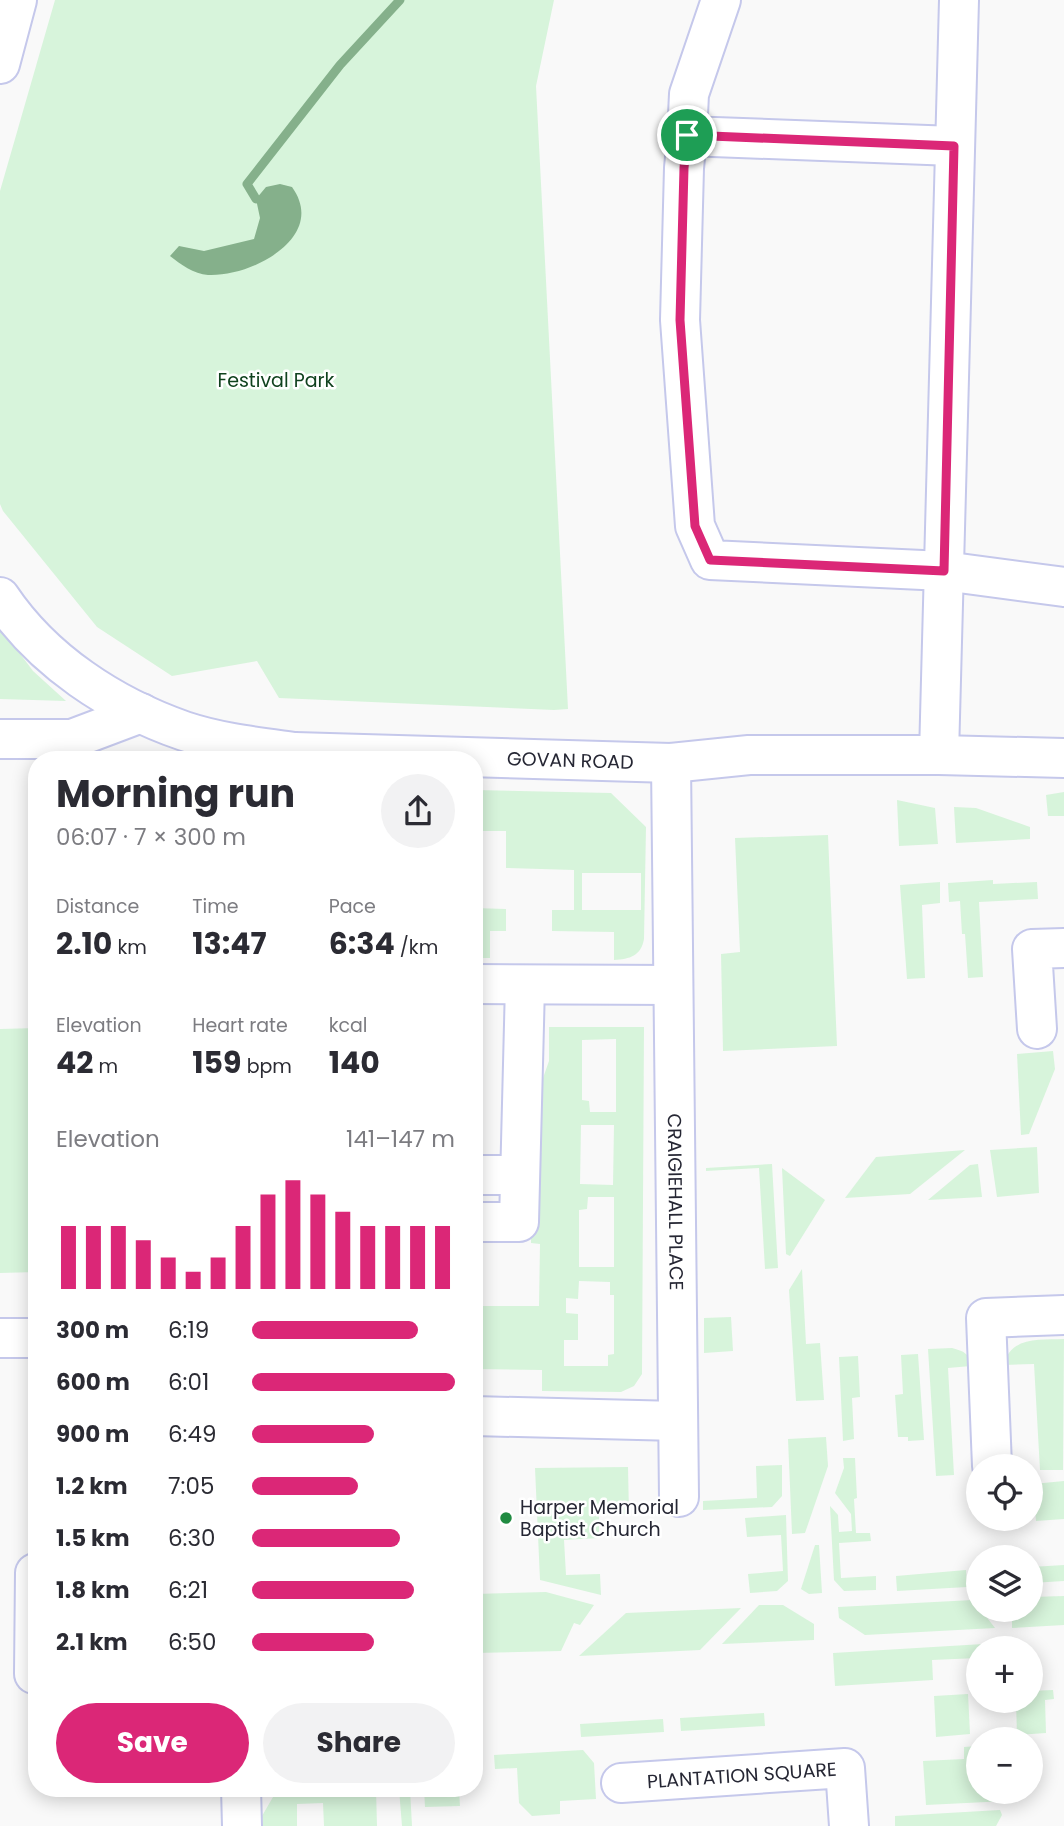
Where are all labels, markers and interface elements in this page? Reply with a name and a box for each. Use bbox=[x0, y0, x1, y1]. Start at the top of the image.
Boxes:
pin bbox=[657, 105, 717, 165]
icon: arrive bbox=[668, 116, 706, 154]
park label: Festival Park bbox=[218, 367, 335, 394]
street label: GOVAN ROAD bbox=[507, 745, 634, 775]
text: Morning run bbox=[56, 767, 295, 820]
button: share bbox=[381, 774, 455, 848]
text: 06:07 · 7 × 300 m bbox=[56, 821, 246, 853]
text: Distance bbox=[56, 893, 139, 920]
text: Time bbox=[192, 893, 239, 920]
text: Pace bbox=[329, 893, 376, 920]
text: 2.10 bbox=[56, 922, 112, 965]
text: 13:47 bbox=[192, 922, 267, 965]
text: 6:34 bbox=[329, 922, 395, 965]
text: km bbox=[112, 934, 147, 961]
text: /km bbox=[395, 934, 438, 961]
text: Elevation bbox=[56, 1012, 142, 1039]
text: Heart rate bbox=[192, 1012, 288, 1039]
text: kcal bbox=[329, 1012, 368, 1039]
text: 42 bbox=[56, 1041, 93, 1084]
text: 159 bbox=[192, 1041, 242, 1084]
text: 140 bbox=[329, 1041, 380, 1084]
text: m bbox=[93, 1053, 118, 1080]
text: bpm bbox=[242, 1053, 292, 1080]
street label: CRAIGIEHALL PLACE bbox=[661, 1113, 690, 1291]
text: Elevation bbox=[56, 1123, 160, 1155]
text: 141–147 m bbox=[346, 1123, 455, 1155]
text: 300 m bbox=[56, 1314, 129, 1346]
text: 6:19 bbox=[168, 1314, 209, 1346]
text: 600 m bbox=[56, 1366, 130, 1398]
text: 6:01 bbox=[168, 1366, 209, 1398]
text: 900 m bbox=[56, 1418, 129, 1450]
text: 6:49 bbox=[168, 1418, 216, 1450]
map controls bbox=[966, 1454, 1043, 1804]
button: locate bbox=[966, 1454, 1043, 1531]
text: 1.2 km bbox=[56, 1470, 128, 1502]
text: 7:05 bbox=[168, 1470, 214, 1502]
place label: Harper Memorial Baptist Church bbox=[520, 1494, 679, 1543]
marker: Harper Memorial Baptist Church bbox=[498, 1510, 514, 1526]
text: 1.5 km bbox=[56, 1522, 130, 1554]
text: 6:30 bbox=[168, 1522, 216, 1554]
button: layers bbox=[966, 1545, 1043, 1622]
text: 1.8 km bbox=[56, 1574, 130, 1606]
text: 6:21 bbox=[168, 1574, 208, 1606]
text: 2.1 km bbox=[56, 1626, 128, 1658]
text: 6:50 bbox=[168, 1626, 216, 1658]
button: + bbox=[966, 1636, 1043, 1713]
button: Save bbox=[56, 1703, 249, 1783]
button: Share bbox=[263, 1703, 455, 1783]
button: − bbox=[966, 1727, 1043, 1804]
street label: PLANTATION SQUARE bbox=[646, 1755, 837, 1795]

